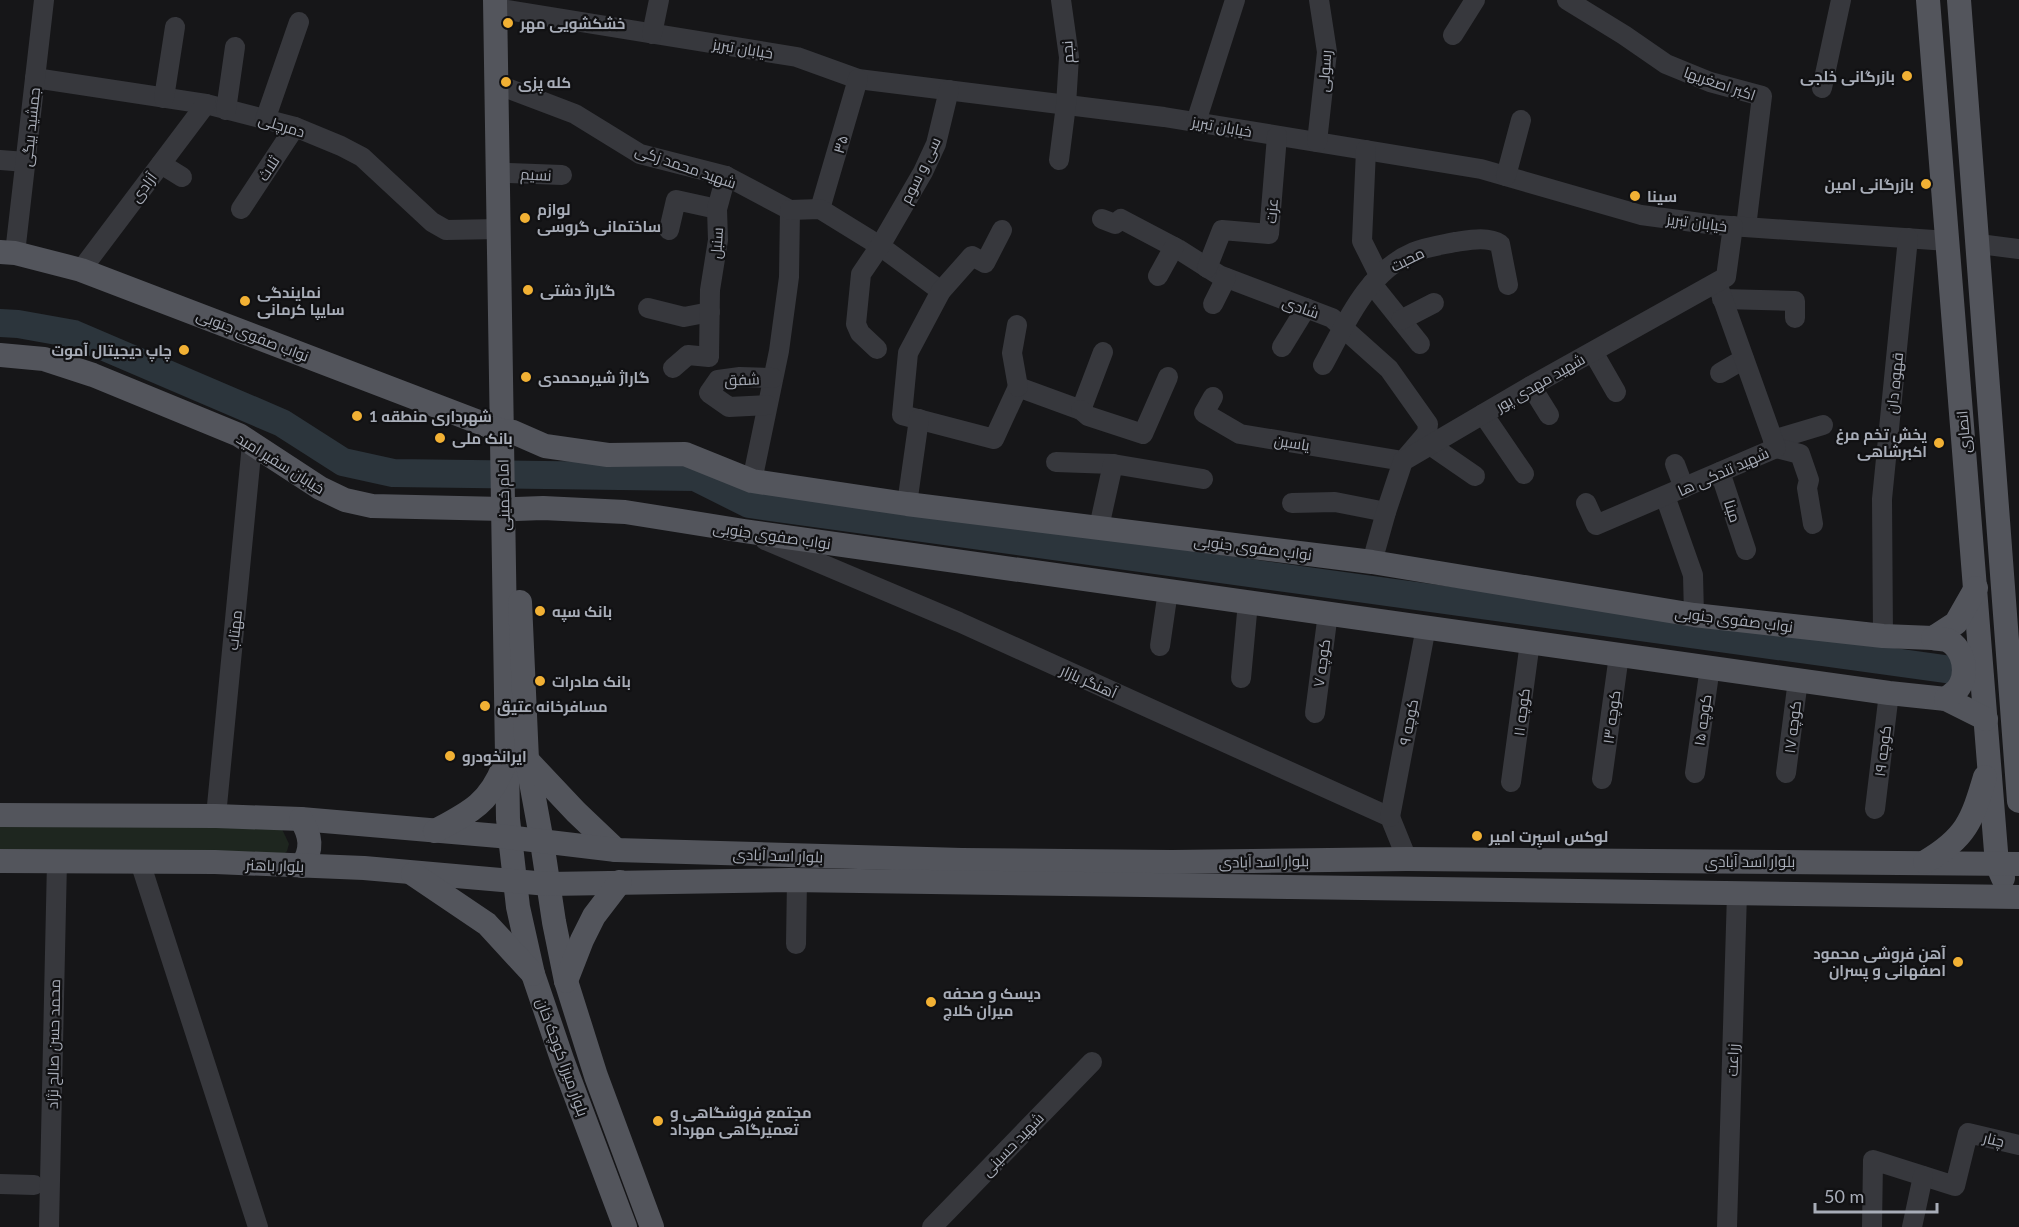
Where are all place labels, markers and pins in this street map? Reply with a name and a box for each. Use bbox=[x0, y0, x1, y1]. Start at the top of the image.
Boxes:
place label: خشکشویی مهر bbox=[519, 14, 626, 33]
marker: خشکشویی مهر bbox=[501, 16, 515, 30]
place label: بازرگانی خلجی bbox=[1800, 67, 1895, 86]
marker: بازرگانی خلجی bbox=[1900, 69, 1914, 83]
place label: کله پزی bbox=[518, 73, 571, 94]
marker: کله پزی bbox=[499, 75, 513, 89]
place label: بازرگانی امین bbox=[1824, 175, 1914, 194]
marker: بازرگانی امین bbox=[1919, 177, 1933, 191]
place label: سینا bbox=[1647, 187, 1677, 205]
marker: سینا bbox=[1628, 189, 1642, 203]
place label: لوازم ساختمانی گروسی bbox=[537, 200, 661, 236]
marker: لوازم ساختمانی گروسی bbox=[518, 211, 532, 225]
place label: گاراژ دشتی bbox=[540, 281, 615, 300]
place label: نمایندگی سایپا کرمانی bbox=[257, 283, 345, 320]
marker: گاراژ دشتی bbox=[521, 283, 535, 297]
marker: نمایندگی سایپا کرمانی bbox=[238, 294, 252, 308]
place label: چاپ دیجیتال آموت bbox=[52, 341, 172, 362]
marker: چاپ دیجیتال آموت bbox=[177, 343, 191, 357]
place label: گاراژ شیرمحمدی bbox=[538, 368, 650, 387]
marker: گاراژ شیرمحمدی bbox=[519, 370, 533, 384]
place label: شهرداری منطقه 1 bbox=[369, 407, 492, 426]
marker: شهرداری منطقه 1 bbox=[350, 409, 364, 423]
place label: پخش تخم مرغ اکبرشاهی bbox=[1836, 425, 1928, 461]
place label: بانک ملی bbox=[452, 429, 513, 448]
marker: بانک ملی bbox=[433, 431, 447, 445]
marker: پخش تخم مرغ اکبرشاهی bbox=[1932, 436, 1946, 450]
place label: بانک سپه bbox=[552, 602, 612, 622]
marker: بانک سپه bbox=[533, 604, 547, 618]
place label: بانک صادرات bbox=[552, 672, 631, 691]
marker: بانک صادرات bbox=[533, 674, 547, 688]
place label: مسافرخانه عتیق bbox=[497, 697, 608, 716]
marker: مسافرخانه عتیق bbox=[478, 699, 492, 713]
place label: ایرانخودرو bbox=[462, 747, 527, 766]
marker: ایرانخودرو bbox=[443, 749, 457, 763]
place label: لوکس اسپرت امیر bbox=[1488, 827, 1608, 848]
marker: لوکس اسپرت امیر bbox=[1470, 829, 1484, 843]
place label: آهن فروشی محمود اصفهانی و پسران bbox=[1813, 944, 1946, 982]
marker: آهن فروشی محمود اصفهانی و پسران bbox=[1951, 955, 1965, 969]
place label: دیسک و صحفه میران کلاچ bbox=[943, 984, 1041, 1021]
marker: دیسک و صحفه میران کلاچ bbox=[924, 995, 938, 1009]
place label: مجتمع فروشگاهی و تعمیرگاهی مهرداد bbox=[670, 1103, 812, 1139]
marker: مجتمع فروشگاهی و تعمیرگاهی مهرداد bbox=[651, 1114, 665, 1128]

